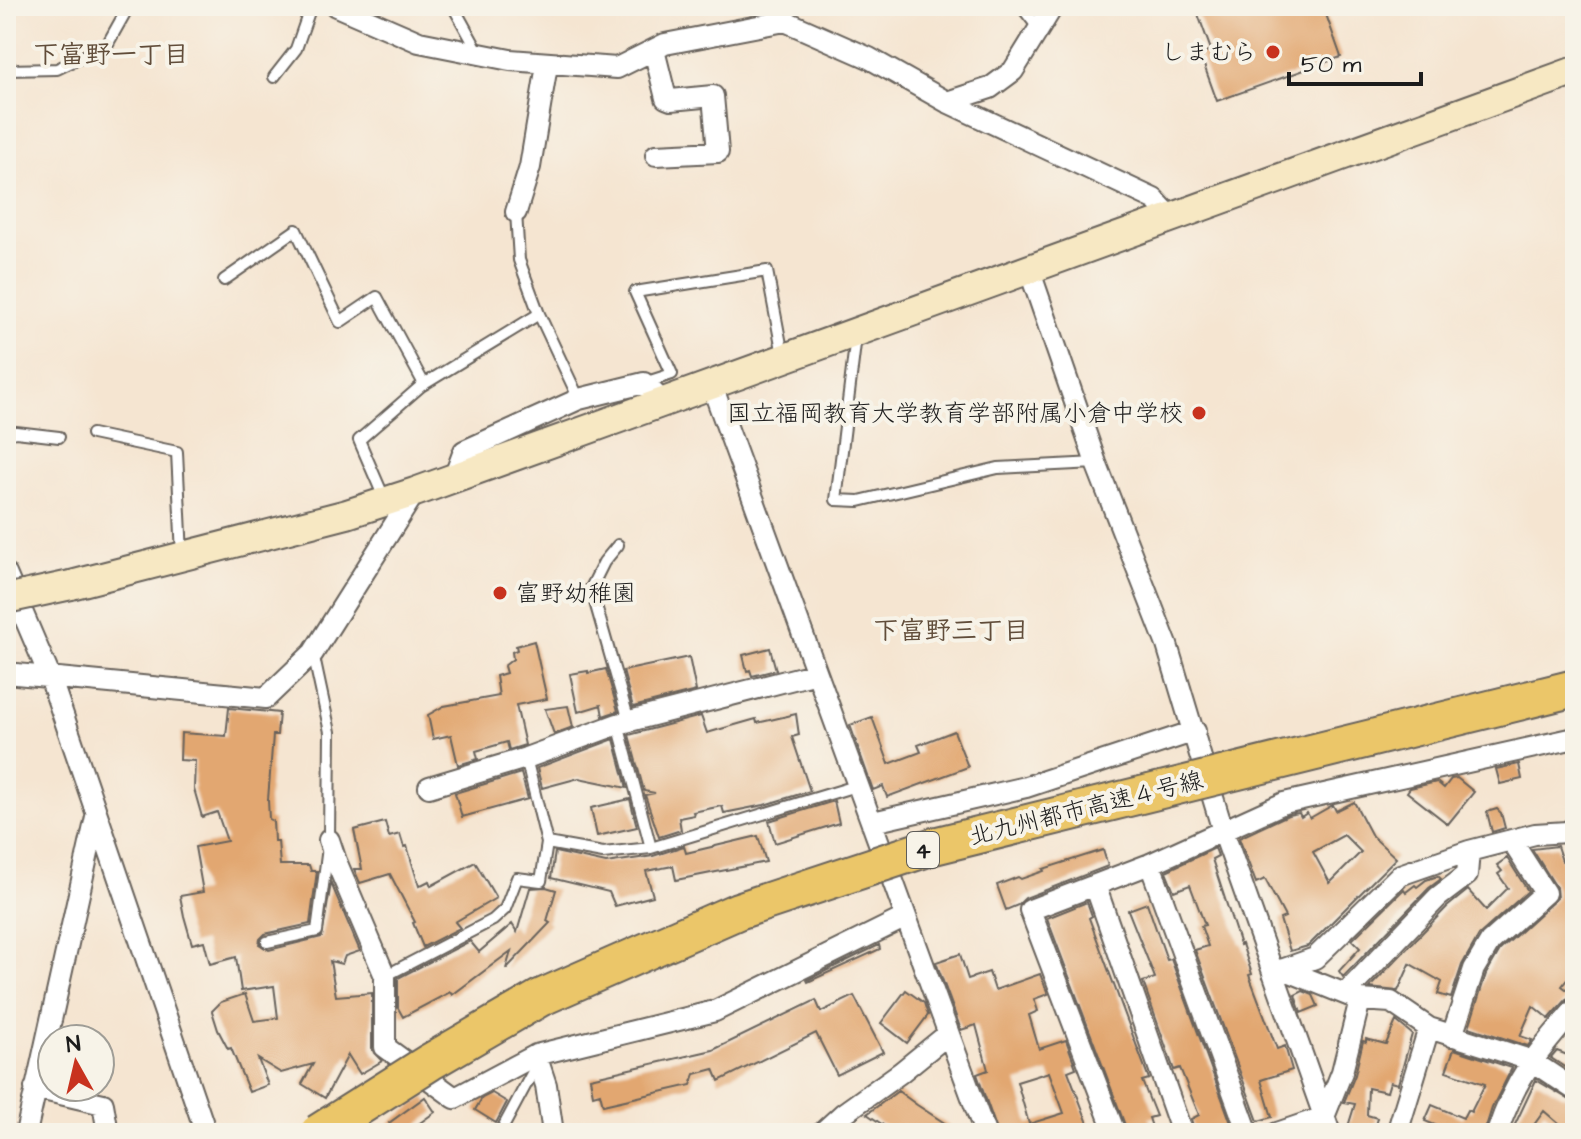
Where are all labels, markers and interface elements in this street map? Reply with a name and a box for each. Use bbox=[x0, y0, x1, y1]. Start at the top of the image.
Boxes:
place label: しまむら bbox=[1161, 36, 1257, 70]
scale bar bbox=[1289, 36, 1421, 86]
district label: 下富野一丁目 bbox=[33, 37, 189, 73]
marker: しまむら bbox=[1264, 43, 1282, 61]
text: 50 m bbox=[1301, 48, 1362, 82]
place label: 国立福岡教育大学教育学部附属小倉中学校 bbox=[727, 397, 1183, 431]
marker: 国立福岡教育大学教育学部附属小倉中学校 bbox=[1190, 404, 1208, 422]
place label: 富野幼稚園 bbox=[516, 577, 636, 611]
marker: 富野幼稚園 bbox=[491, 584, 509, 602]
district label: 下富野三丁目 bbox=[873, 613, 1029, 649]
street label: 北九州都市高速４号線 bbox=[966, 763, 1207, 854]
road number: 4 bbox=[907, 832, 939, 868]
north arrow bbox=[36, 1023, 116, 1103]
text: N bbox=[64, 1028, 83, 1061]

